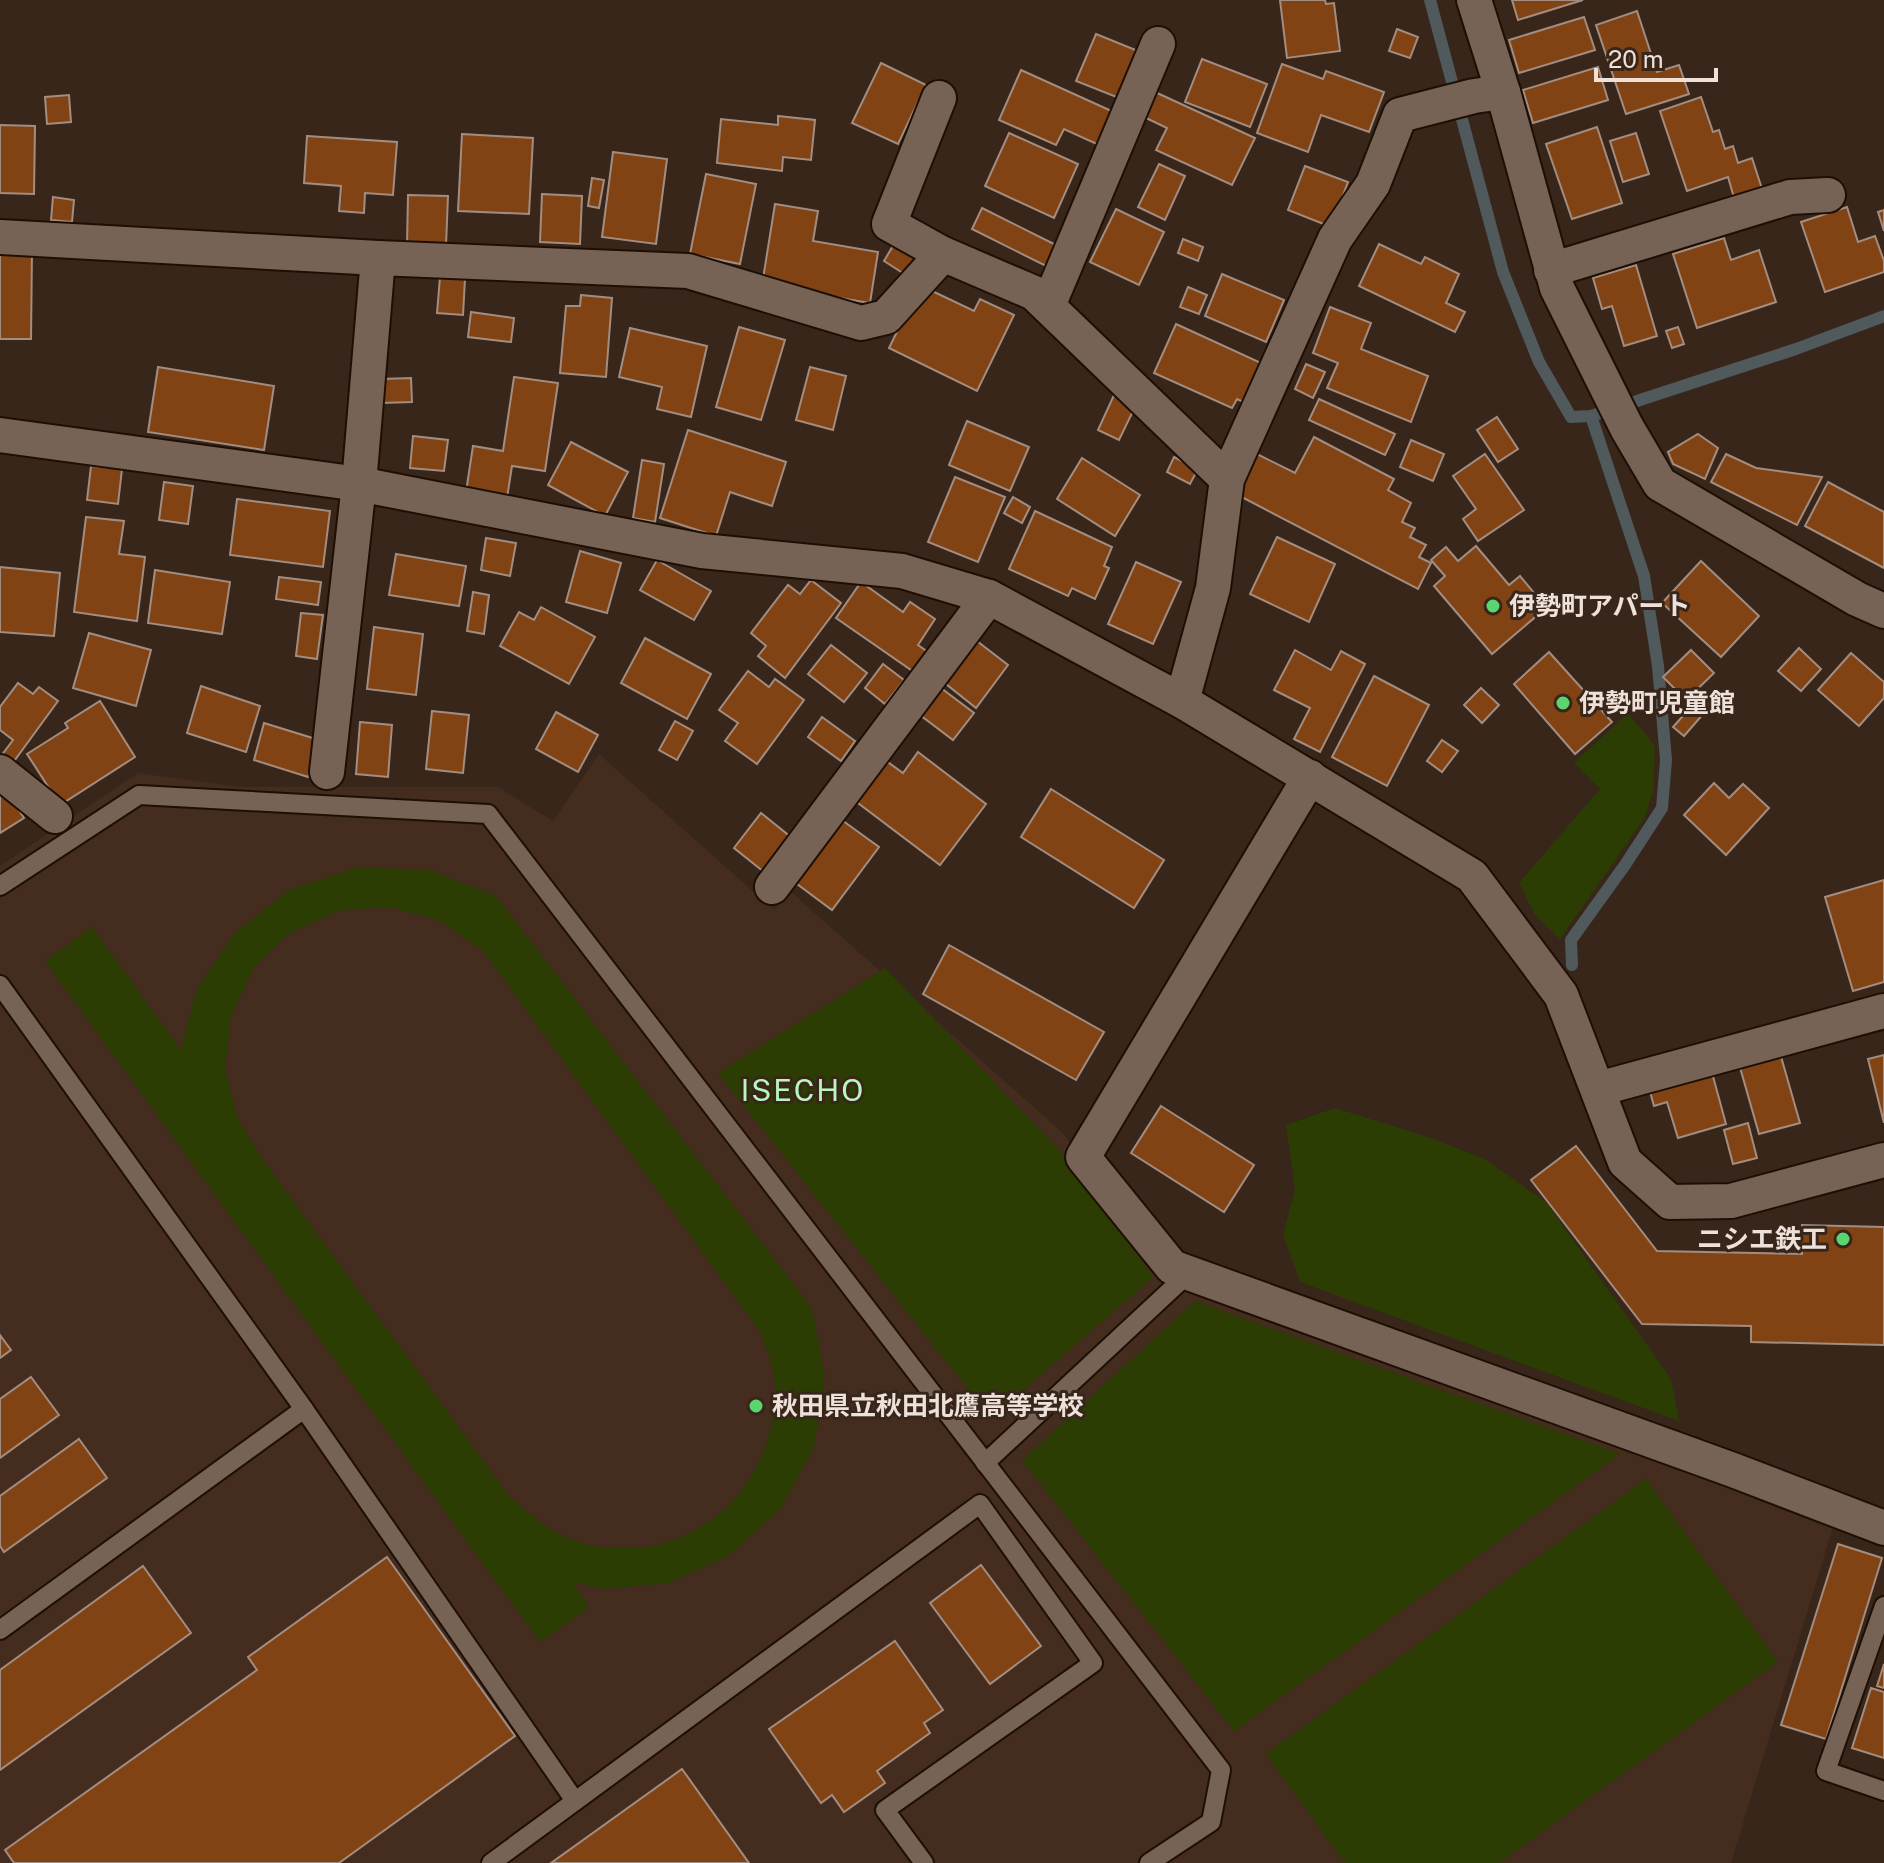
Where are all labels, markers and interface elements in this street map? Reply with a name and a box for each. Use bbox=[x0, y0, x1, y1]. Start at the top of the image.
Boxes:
scale bar bbox=[1596, 32, 1716, 82]
text: 20 m bbox=[1608, 45, 1664, 73]
place label: 伊勢町アパート bbox=[1509, 590, 1690, 621]
marker: 伊勢町アパート bbox=[1484, 597, 1502, 615]
place label: 伊勢町児童館 bbox=[1579, 687, 1735, 718]
marker: 伊勢町児童館 bbox=[1554, 694, 1572, 712]
district label: ISECHO bbox=[741, 1072, 865, 1108]
place label: ニシエ鉄工 bbox=[1697, 1223, 1827, 1254]
marker: ニシエ鉄工 bbox=[1834, 1230, 1852, 1248]
place label: 秋田県立秋田北鷹高等学校 bbox=[772, 1390, 1084, 1421]
marker: 秋田県立秋田北鷹高等学校 bbox=[747, 1397, 765, 1415]

